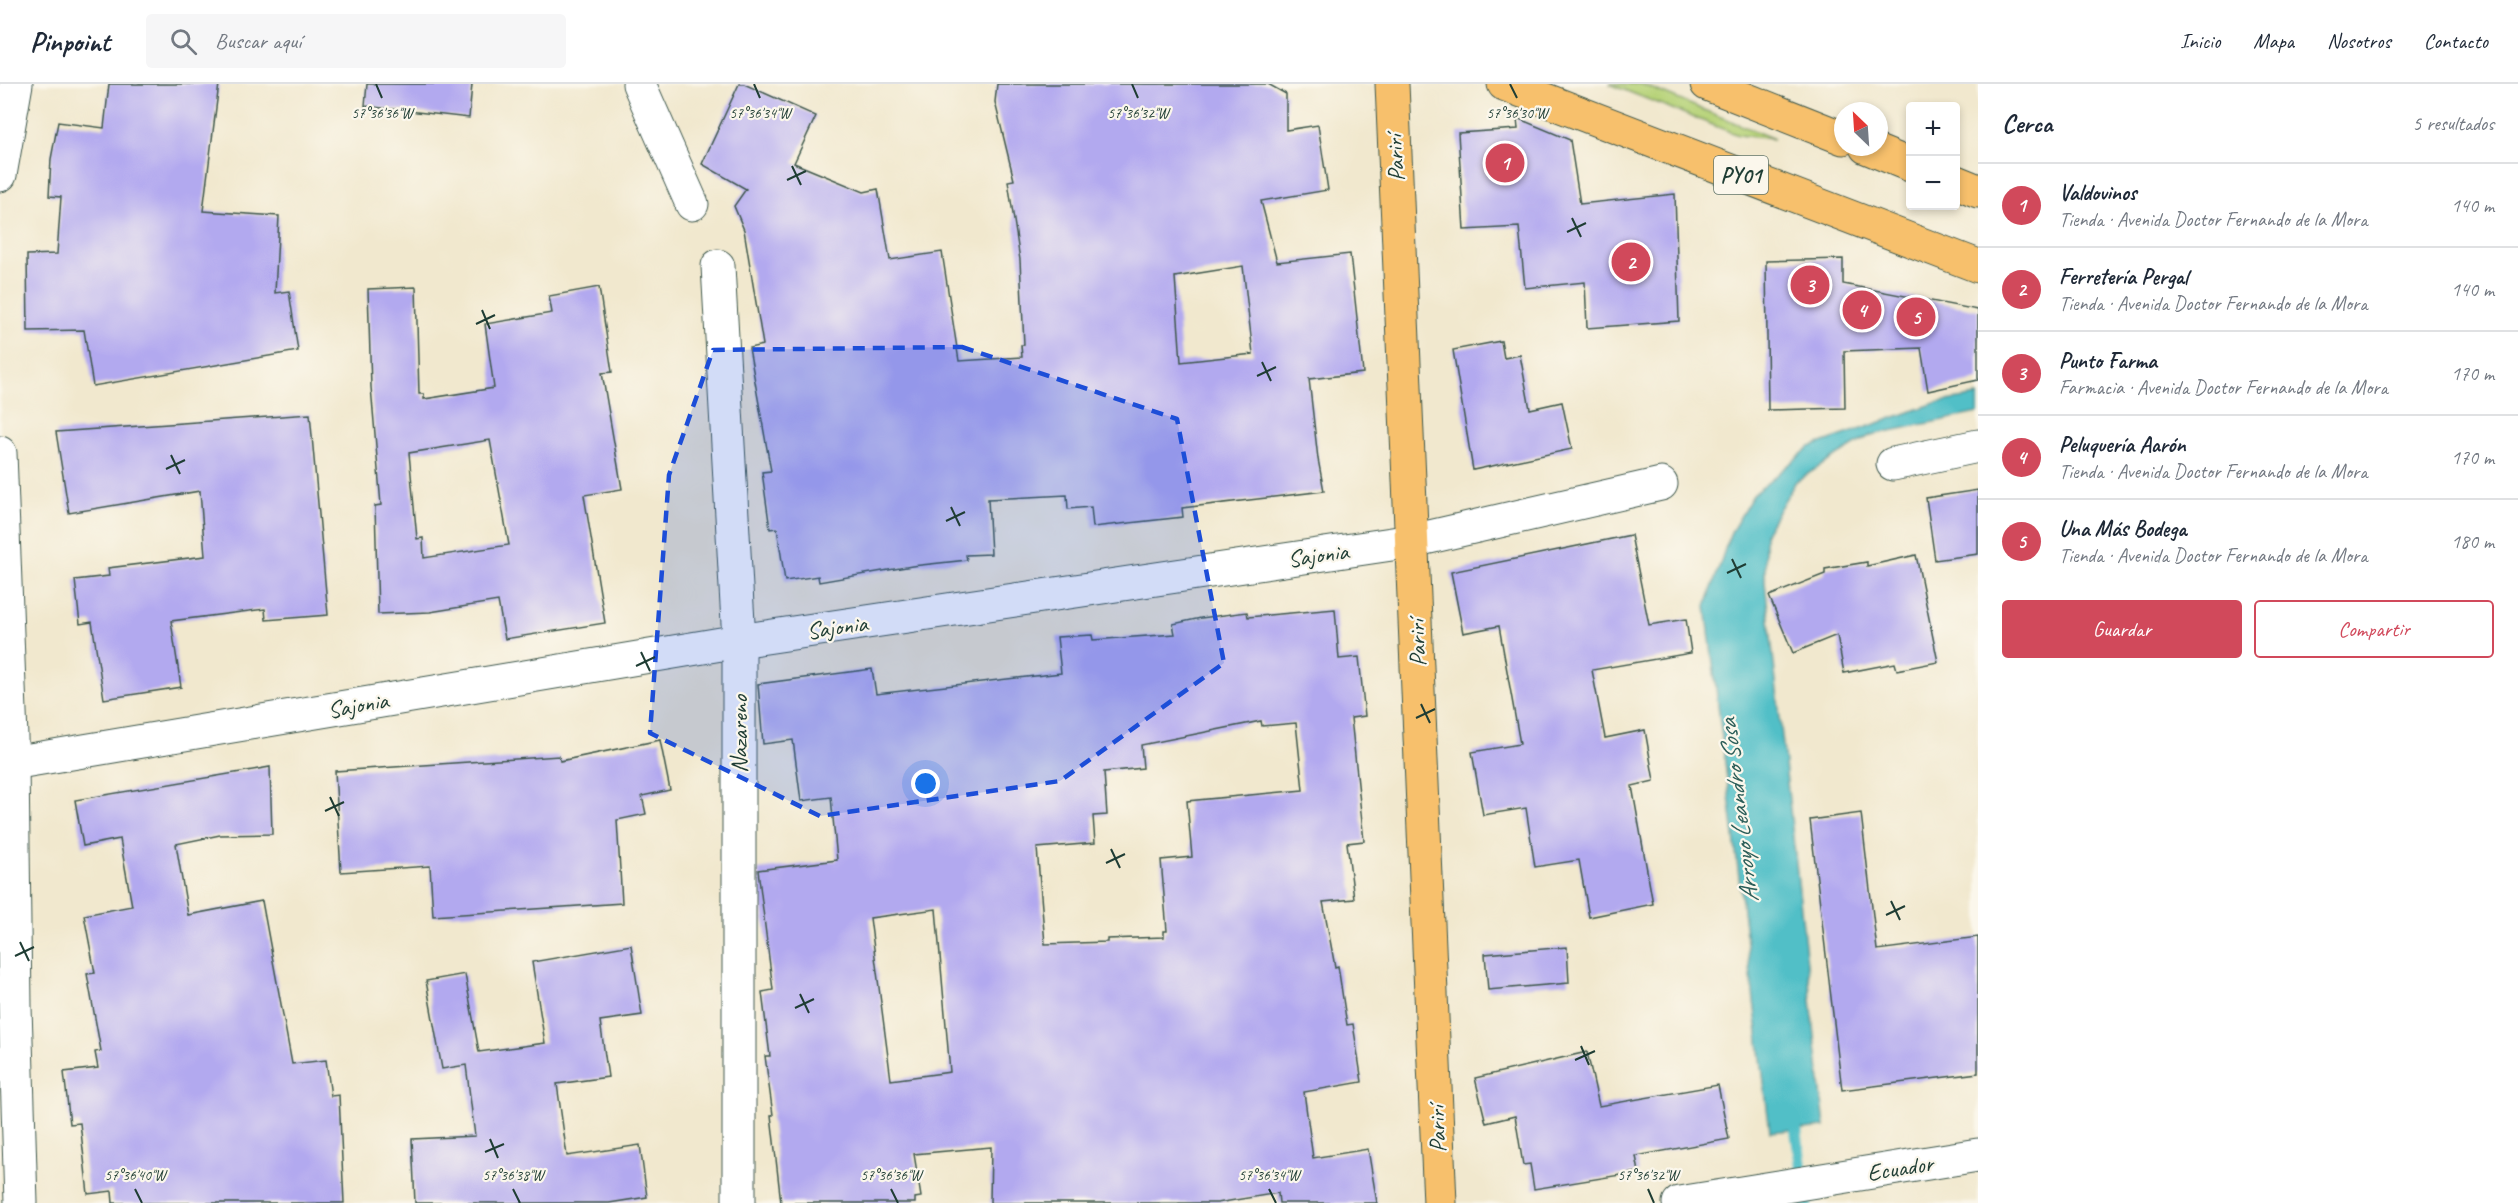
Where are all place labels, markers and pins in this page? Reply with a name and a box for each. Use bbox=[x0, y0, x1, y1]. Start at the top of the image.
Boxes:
pin: 1 bbox=[1486, 140, 1524, 185]
pin: 2 bbox=[1612, 240, 1650, 285]
pin: 3 bbox=[1790, 262, 1830, 308]
pin: 4 bbox=[1842, 288, 1882, 332]
pin: 5 bbox=[1896, 294, 1936, 340]

